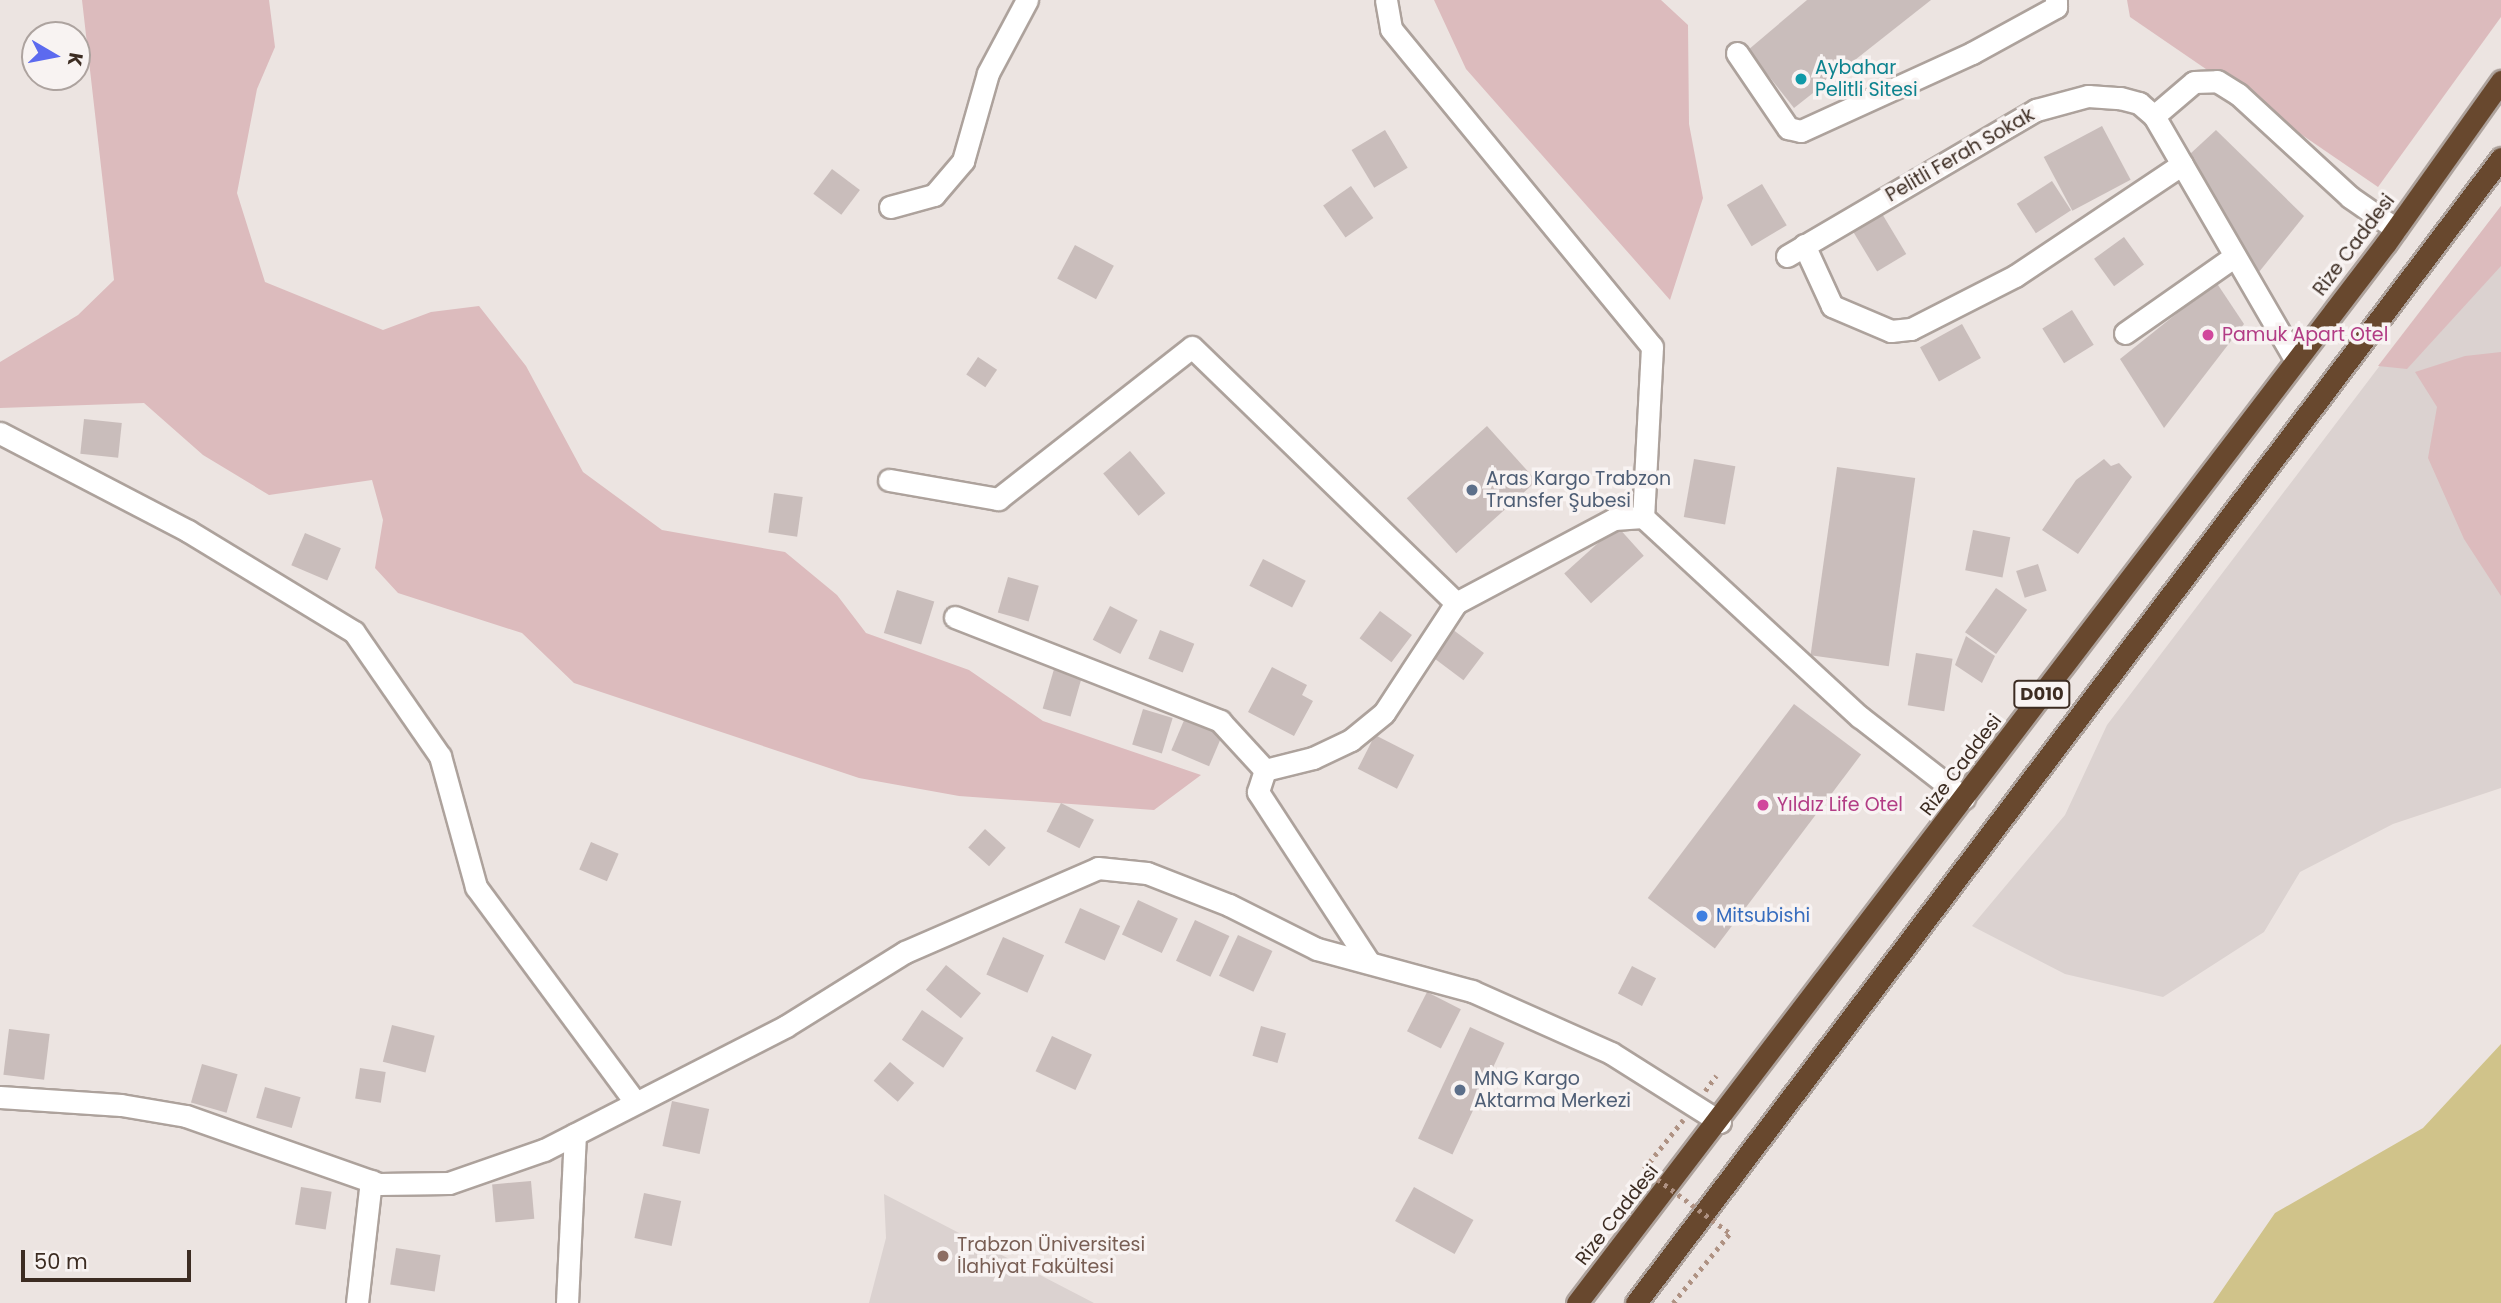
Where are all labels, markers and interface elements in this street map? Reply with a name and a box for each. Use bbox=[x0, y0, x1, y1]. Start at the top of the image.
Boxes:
north arrow bbox=[21, 21, 91, 91]
text: K bbox=[61, 51, 90, 68]
place label: Aybahar Pelitli Sitesi bbox=[1815, 57, 1918, 101]
marker: Aybahar Pelitli Sitesi bbox=[1793, 71, 1809, 87]
street label: Pelitli Ferah Sokak bbox=[1882, 103, 2038, 207]
street label: Rize Caddesi bbox=[2308, 190, 2400, 300]
place label: Pamuk Apart Otel bbox=[2222, 324, 2388, 346]
marker: Pamuk Apart Otel bbox=[2200, 327, 2216, 343]
place label: Aras Kargo Trabzon Transfer Şubesi bbox=[1486, 468, 1671, 512]
marker: Aras Kargo Trabzon Transfer Şubesi bbox=[1464, 482, 1480, 498]
road number: D010 bbox=[2012, 680, 2072, 708]
street label: Rize Caddesi bbox=[1915, 710, 2007, 820]
place label: Yıldız Life Otel bbox=[1777, 794, 1903, 816]
marker: Yıldız Life Otel bbox=[1755, 797, 1771, 813]
place label: Mitsubishi bbox=[1716, 905, 1810, 927]
marker: Mitsubishi bbox=[1694, 908, 1710, 924]
place label: MNG Kargo Aktarma Merkezi bbox=[1474, 1068, 1631, 1112]
marker: MNG Kargo Aktarma Merkezi bbox=[1452, 1082, 1468, 1098]
street label: Rize Caddesi bbox=[1571, 1160, 1663, 1270]
place label: Trabzon Üniversitesi İlahiyat Fakültesi bbox=[957, 1234, 1145, 1278]
scale bar bbox=[24, 1236, 194, 1280]
text: 50 m bbox=[34, 1247, 88, 1276]
marker: Trabzon Üniversitesi İlahiyat Fakültesi bbox=[935, 1248, 951, 1264]

